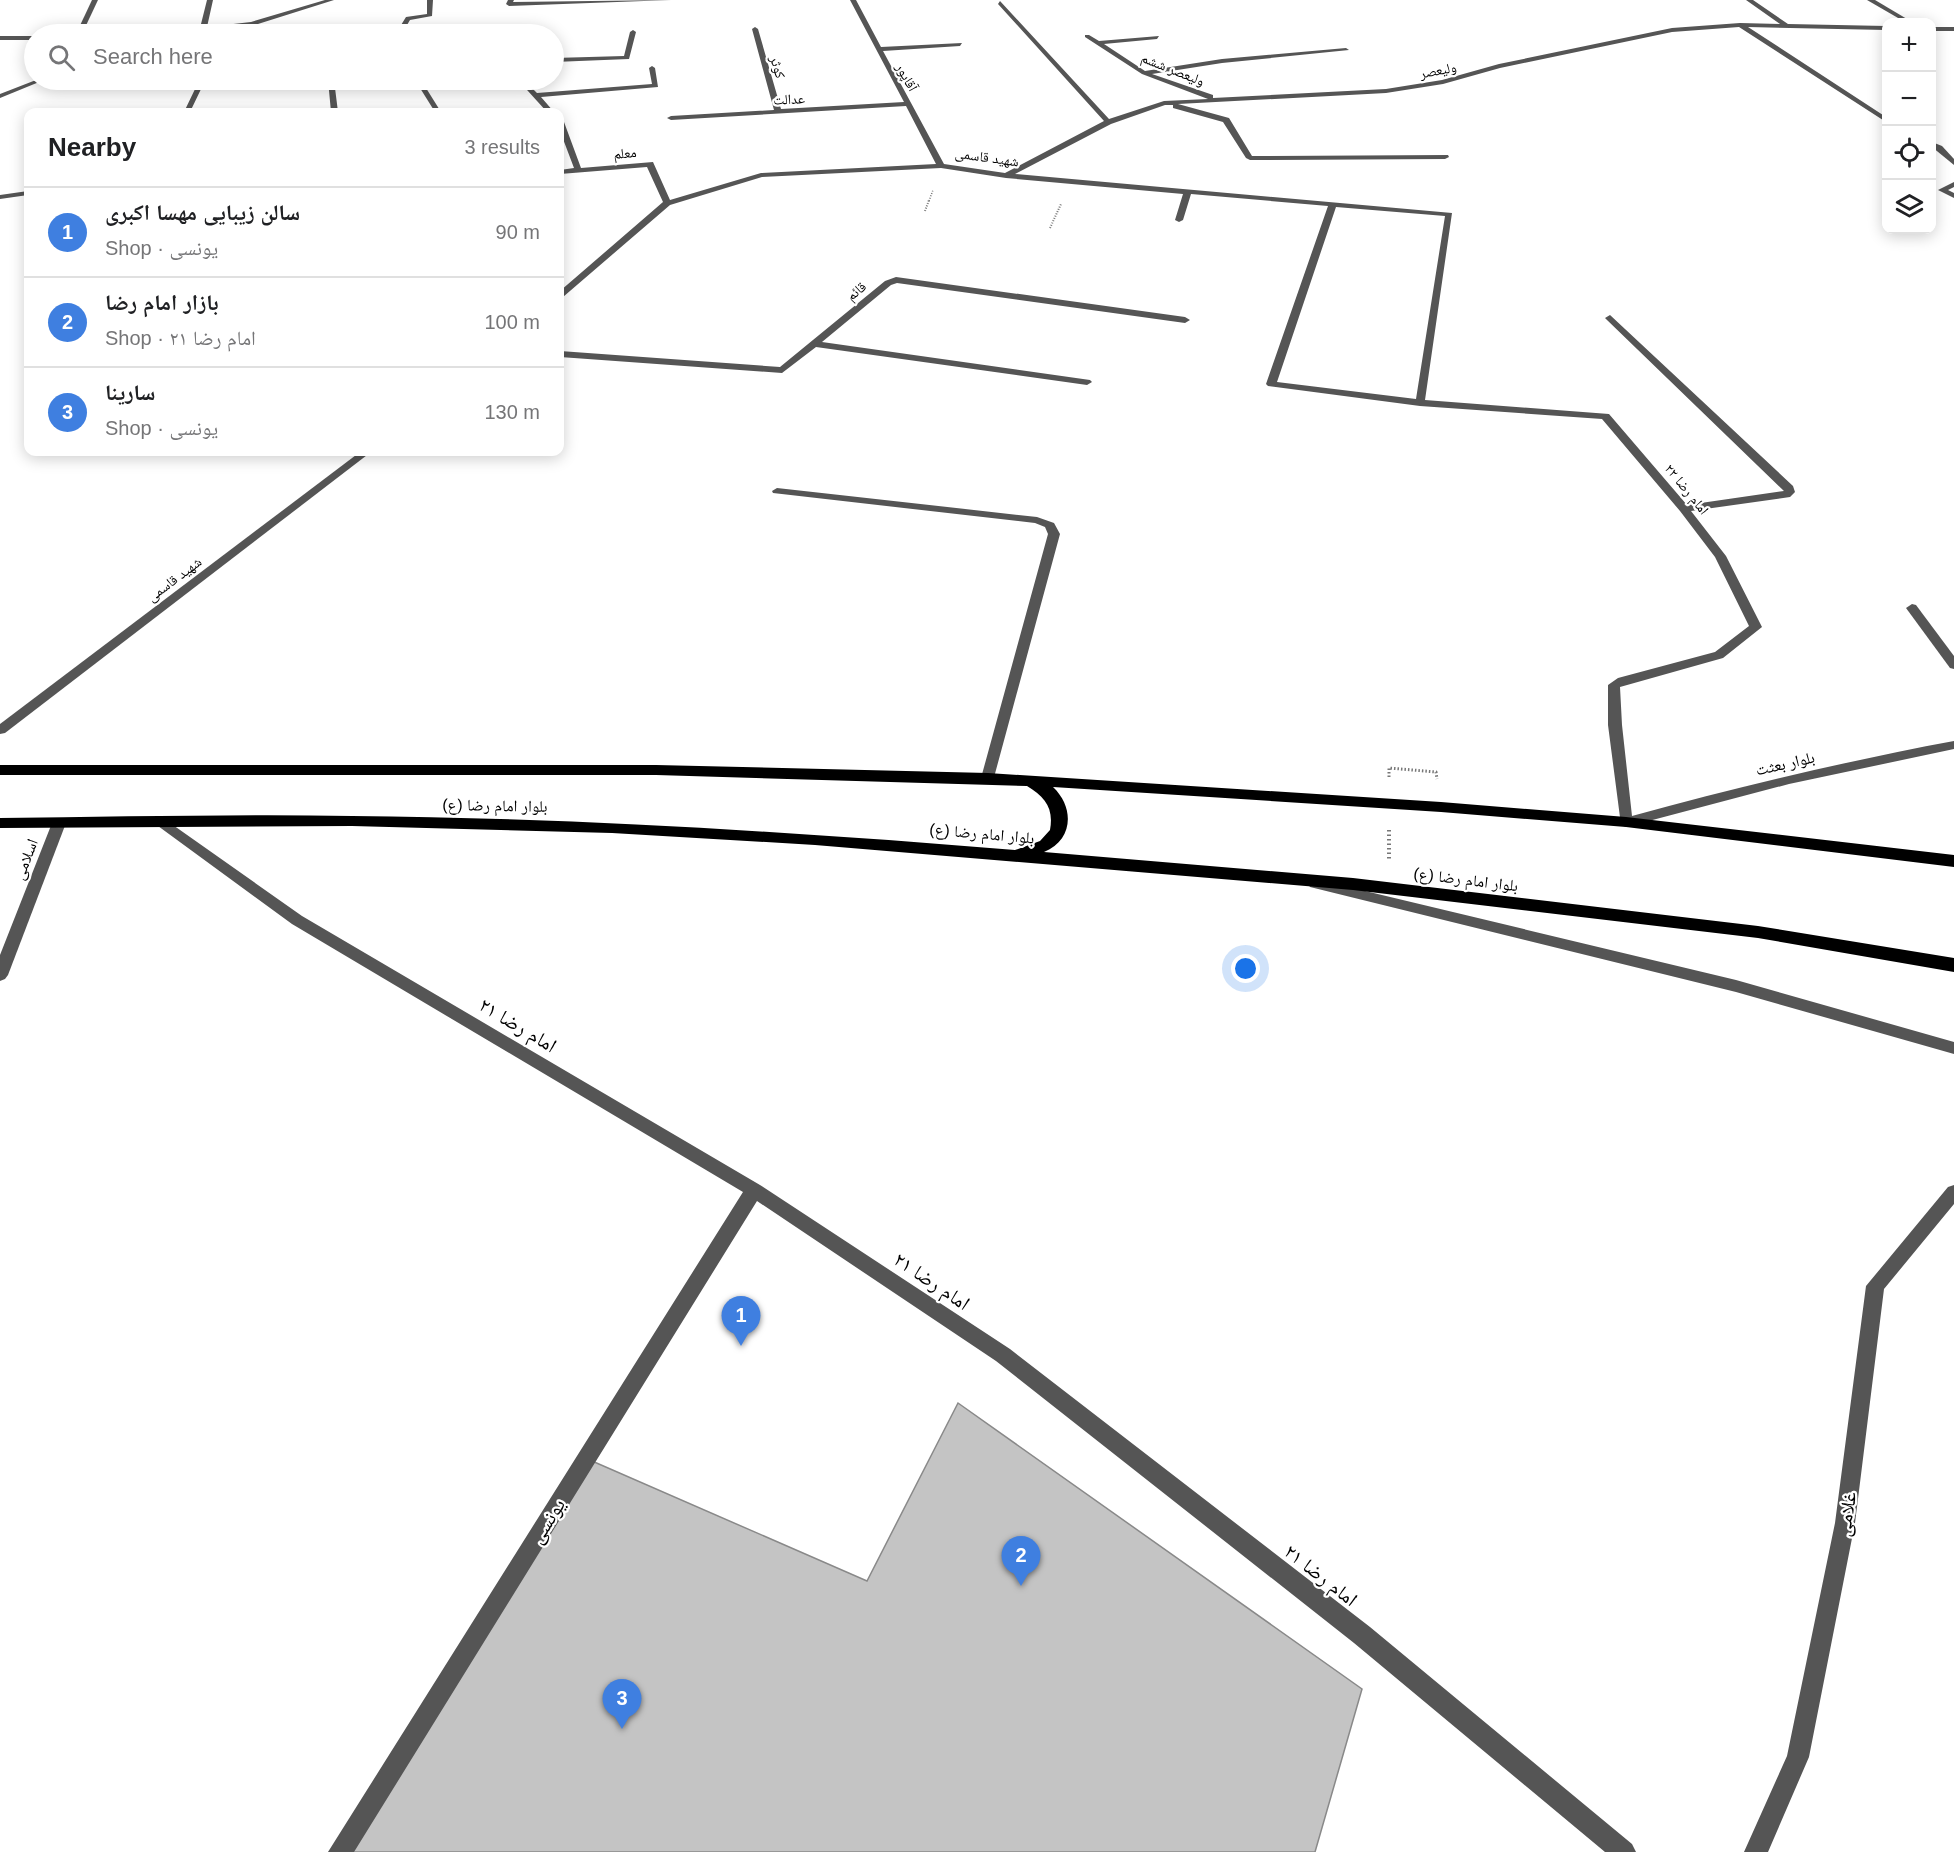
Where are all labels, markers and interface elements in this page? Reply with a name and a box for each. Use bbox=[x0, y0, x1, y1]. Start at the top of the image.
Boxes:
map controls bbox=[1882, 18, 1936, 234]
button: + bbox=[1882, 18, 1936, 72]
search box bbox=[24, 24, 564, 90]
icon: search bbox=[45, 41, 78, 74]
text: Search here bbox=[93, 44, 213, 69]
street label: ولیعصر ششم bbox=[1138, 49, 1207, 91]
street label: کوثر bbox=[766, 53, 789, 81]
street label: آقاپور bbox=[891, 59, 921, 95]
street label: ولیعصر bbox=[1417, 59, 1458, 83]
button: − bbox=[1882, 72, 1936, 126]
street label: عدالت bbox=[773, 90, 805, 108]
button: locate bbox=[1882, 126, 1936, 180]
text: Nearby bbox=[48, 132, 136, 162]
text: 3 results bbox=[464, 136, 540, 158]
street label: معلم bbox=[613, 144, 637, 164]
street label: شهید قاسمی bbox=[954, 145, 1020, 170]
button: layers bbox=[1882, 180, 1936, 234]
text: سالن زیبایی مهسا اکبری bbox=[105, 200, 300, 225]
text: 1 bbox=[62, 221, 73, 243]
text: 90 m bbox=[496, 221, 540, 243]
text: Shop · یونسی bbox=[105, 237, 218, 259]
street label: قائم bbox=[843, 278, 870, 305]
text: بازار امام رضا bbox=[105, 290, 219, 315]
text: 2 bbox=[62, 311, 73, 333]
text: 100 m bbox=[484, 311, 540, 333]
text: Shop · امام رضا ۲۱ bbox=[105, 327, 256, 349]
text: سارینا bbox=[105, 380, 155, 405]
text: 3 bbox=[62, 401, 73, 423]
text: 130 m bbox=[484, 401, 540, 423]
text: Shop · یونسی bbox=[105, 417, 218, 439]
street label: امام رضا ۲۲ bbox=[1660, 460, 1712, 519]
street label: شهید قاسمی bbox=[144, 553, 205, 605]
street label: بلوار بعثت bbox=[1754, 748, 1817, 780]
street label: بلوار امام رضا (ع) bbox=[442, 796, 548, 817]
street label: بلوار امام رضا (ع) bbox=[929, 820, 1035, 849]
street label: اسلامی bbox=[10, 836, 43, 883]
street label: بلوار امام رضا (ع) bbox=[1412, 865, 1519, 896]
your location bbox=[1231, 954, 1260, 983]
street label: امام رضا ۲۱ bbox=[474, 993, 561, 1059]
street label: امام رضا ۲۱ bbox=[888, 1248, 974, 1317]
pin: 1 bbox=[722, 1296, 760, 1346]
street label: غلامی bbox=[1832, 1490, 1861, 1538]
street label: یونسی bbox=[525, 1495, 570, 1548]
pin: 2 bbox=[1002, 1536, 1040, 1586]
street label: امام رضا ۲۱ bbox=[1278, 1540, 1362, 1613]
pin: 3 bbox=[602, 1680, 642, 1729]

